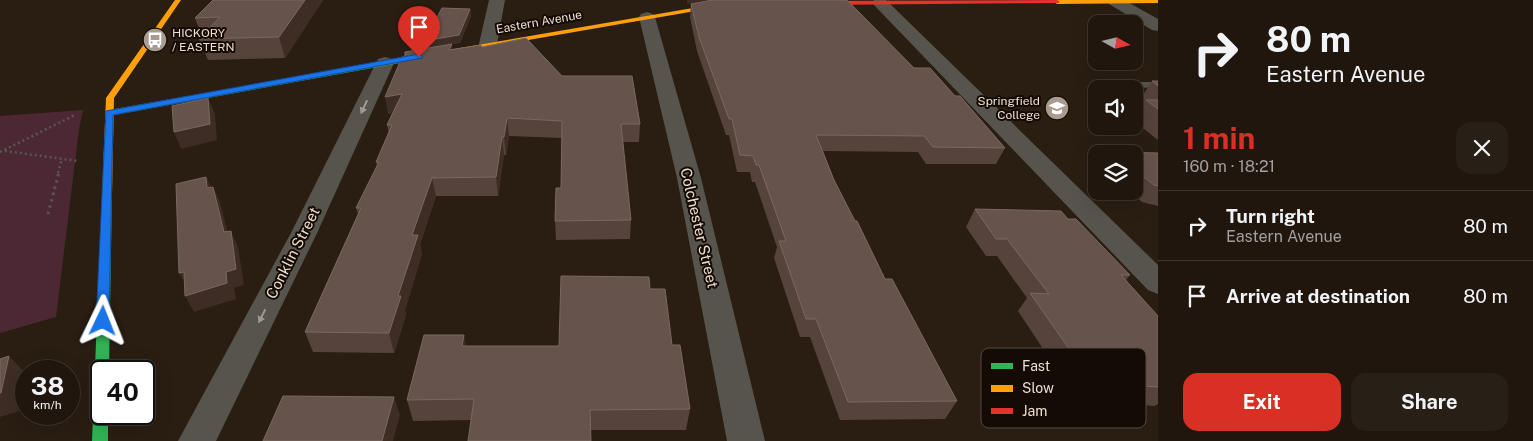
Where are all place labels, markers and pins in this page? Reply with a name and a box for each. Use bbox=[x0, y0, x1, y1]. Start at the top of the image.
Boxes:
pin bbox=[398, 6, 440, 57]
place label: HICKORY / EASTERN bbox=[172, 26, 235, 54]
bus stop icon: HICKORY / EASTERN bbox=[142, 27, 168, 53]
place label: Springfield College bbox=[978, 94, 1040, 122]
school or university icon: Springfield College bbox=[1044, 95, 1070, 121]

